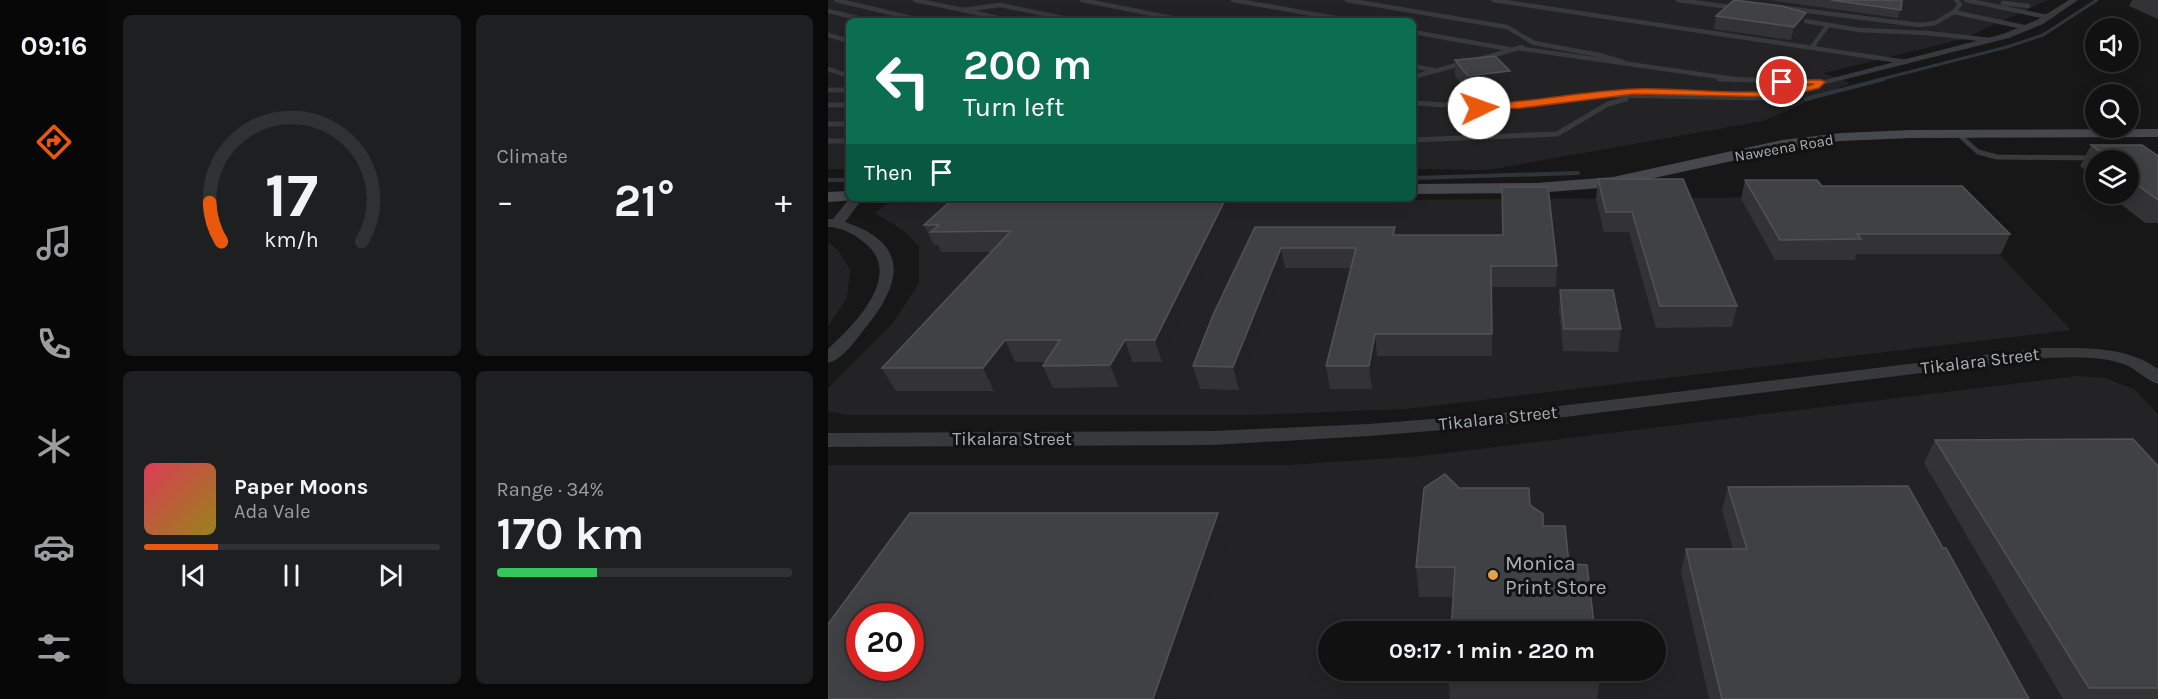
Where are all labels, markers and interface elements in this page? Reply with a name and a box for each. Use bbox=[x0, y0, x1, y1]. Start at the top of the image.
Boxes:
map controls bbox=[2085, 18, 2139, 204]
button: sound bbox=[2085, 18, 2139, 72]
text: 09:16 bbox=[21, 30, 87, 62]
text: 200 m bbox=[963, 40, 1092, 90]
icon: left bbox=[864, 42, 942, 120]
pin bbox=[1756, 56, 1807, 107]
icon: arrive bbox=[1765, 65, 1798, 98]
position arrow bbox=[1447, 76, 1511, 140]
button: search bbox=[2085, 84, 2139, 138]
text: Turn left bbox=[963, 91, 1064, 123]
icon: directions bbox=[33, 121, 75, 163]
street label: Naweena Road bbox=[1733, 130, 1835, 166]
text: Climate bbox=[497, 145, 568, 168]
button: layers bbox=[2085, 150, 2139, 204]
icon: arrive bbox=[925, 156, 958, 189]
text: 17 bbox=[265, 159, 318, 232]
text: Then bbox=[864, 160, 913, 186]
text: 21° bbox=[614, 175, 675, 227]
text: − bbox=[497, 182, 514, 220]
text: + bbox=[775, 182, 792, 220]
icon: music bbox=[33, 222, 75, 264]
text: km/h bbox=[265, 228, 319, 253]
icon: phone bbox=[33, 323, 75, 365]
street label: Tikalara Street bbox=[1919, 343, 2041, 379]
street label: Tikalara Street bbox=[1437, 401, 1559, 435]
icon: climate bbox=[33, 425, 75, 467]
street label: Tikalara Street bbox=[952, 428, 1072, 450]
text: Paper Moons bbox=[234, 474, 368, 500]
text: Range · 34% bbox=[497, 478, 604, 501]
text: Ada Vale bbox=[234, 500, 311, 523]
text: 170 km bbox=[497, 508, 644, 560]
icon: car bbox=[33, 526, 75, 568]
place label: Monica Print Store bbox=[1505, 551, 1606, 599]
icon: previous bbox=[177, 559, 210, 592]
icon: pause bbox=[275, 559, 308, 592]
icon: next bbox=[374, 559, 407, 592]
marker: Monica Print Store bbox=[1486, 568, 1500, 582]
speed limit sign: 20 bbox=[846, 603, 924, 681]
icon: filters bbox=[33, 627, 75, 669]
text: 09:17 · 1 min · 220 m bbox=[1389, 638, 1595, 664]

